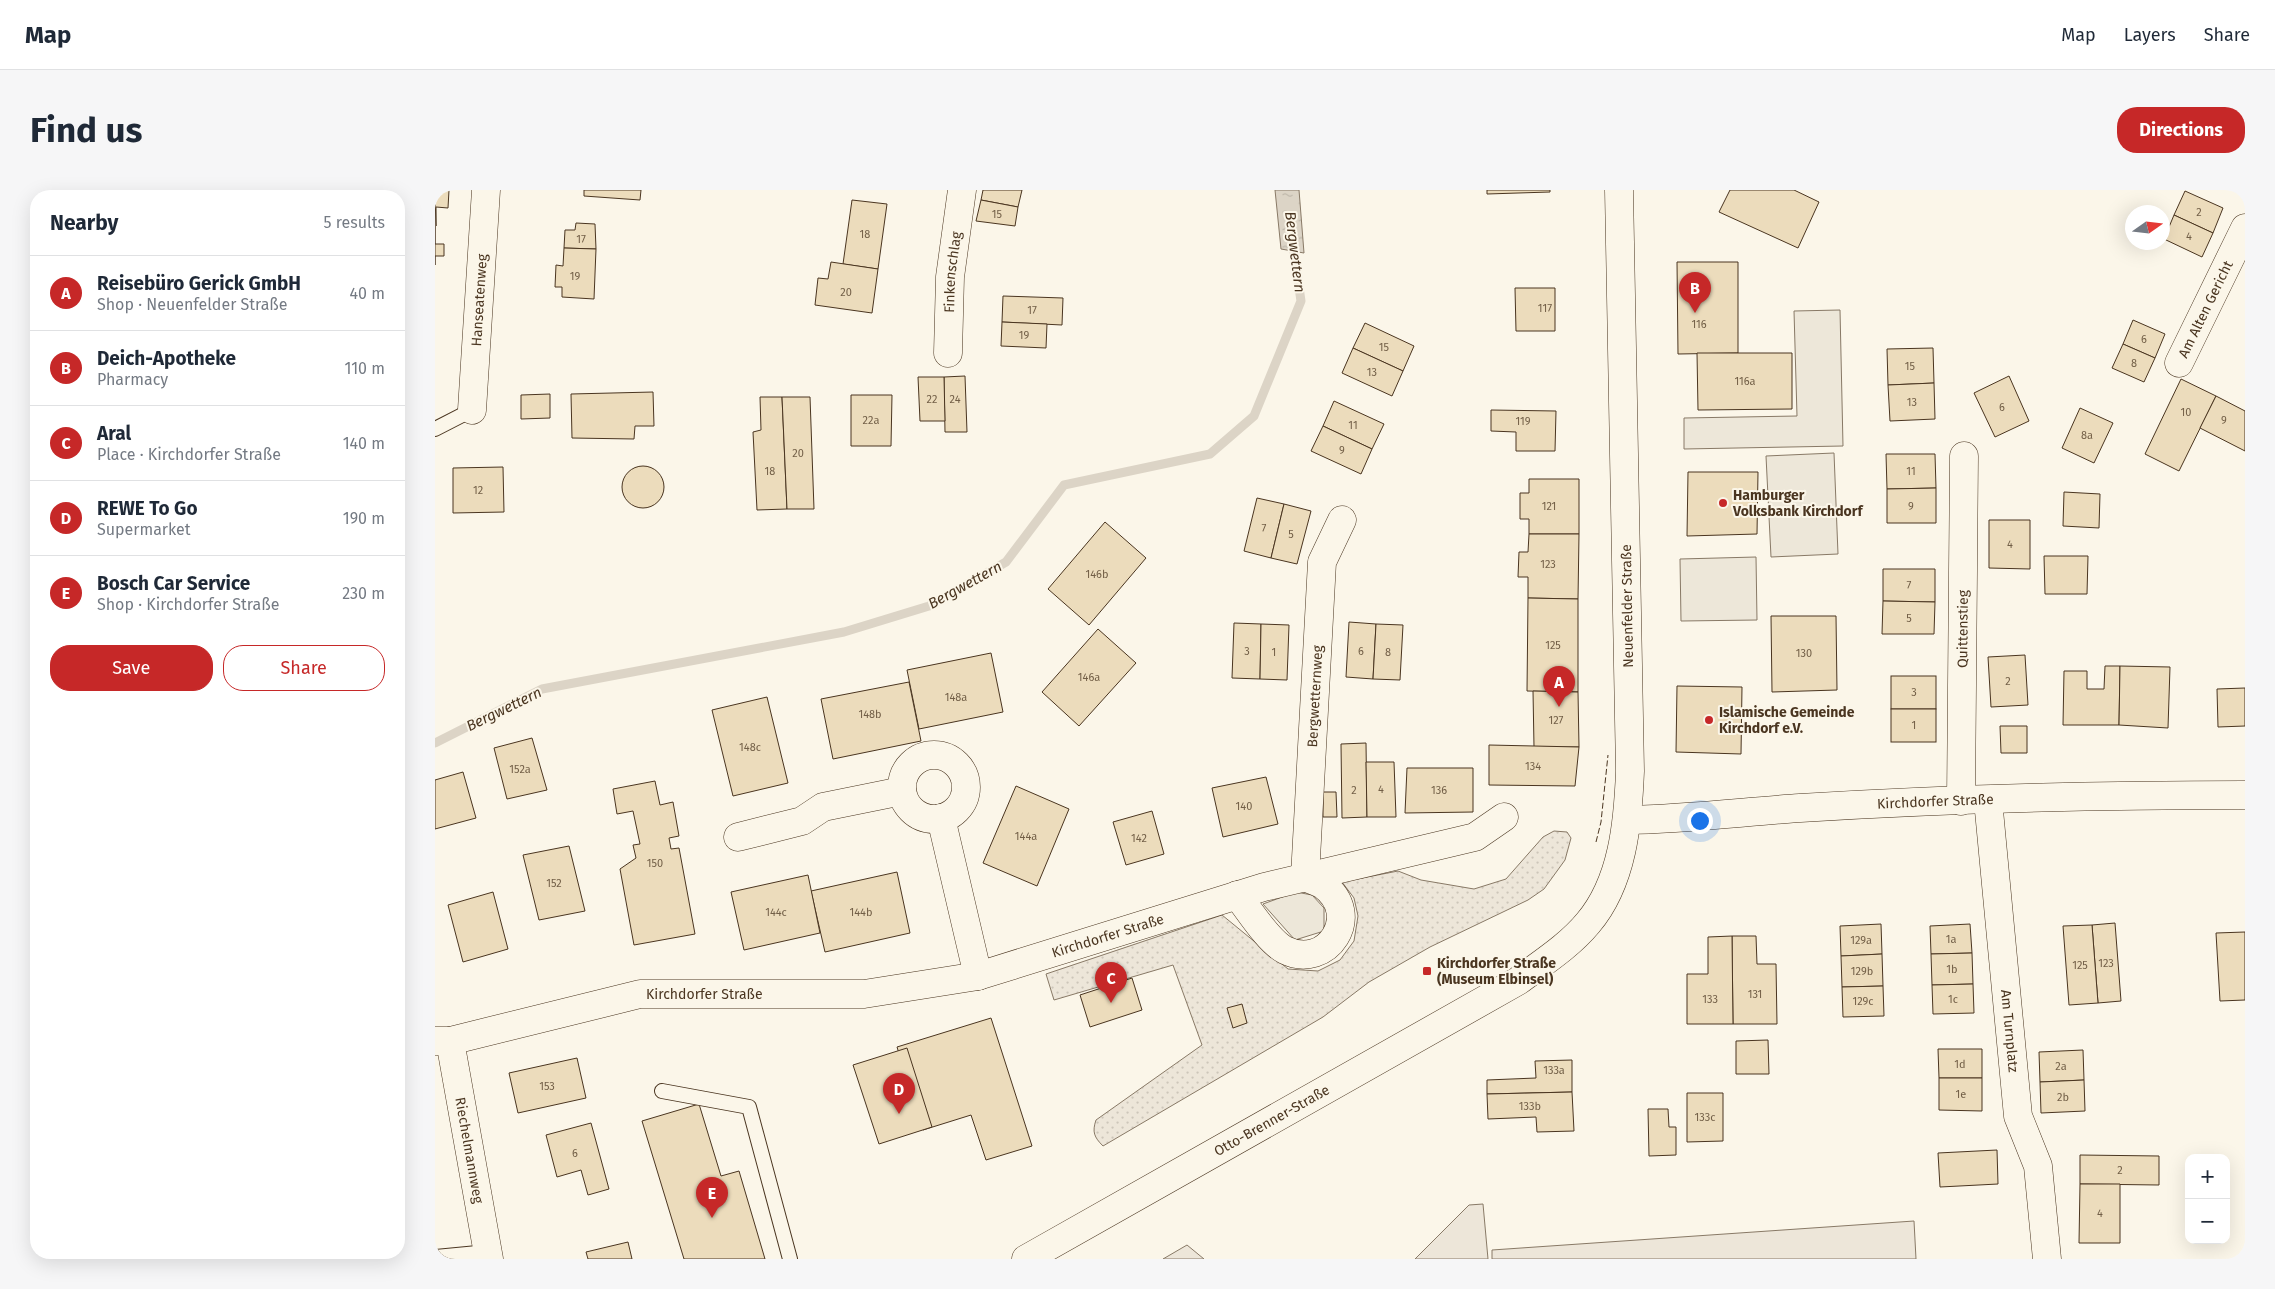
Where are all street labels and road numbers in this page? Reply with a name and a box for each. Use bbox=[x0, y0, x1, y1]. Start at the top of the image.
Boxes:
street label: Finkenschlag bbox=[941, 230, 965, 313]
street label: Hanseatenweg bbox=[468, 253, 491, 347]
street label: Am Alten Gericht bbox=[2175, 257, 2237, 361]
street label: Neuenfelder Straße bbox=[1618, 544, 1637, 668]
street label: Quittenstieg bbox=[1954, 589, 1972, 668]
street label: Bergwetternweg bbox=[1304, 644, 1327, 748]
street label: Kirchdorfer Straße bbox=[1877, 791, 1994, 813]
street label: Kirchdorfer Straße bbox=[1050, 911, 1166, 962]
street label: Kirchdorfer Straße bbox=[646, 986, 763, 1003]
street label: Am Turnplatz bbox=[1997, 989, 2022, 1073]
street label: Otto-Brenner-Straße bbox=[1211, 1081, 1333, 1160]
street label: Riechelmannweg bbox=[451, 1096, 487, 1206]

